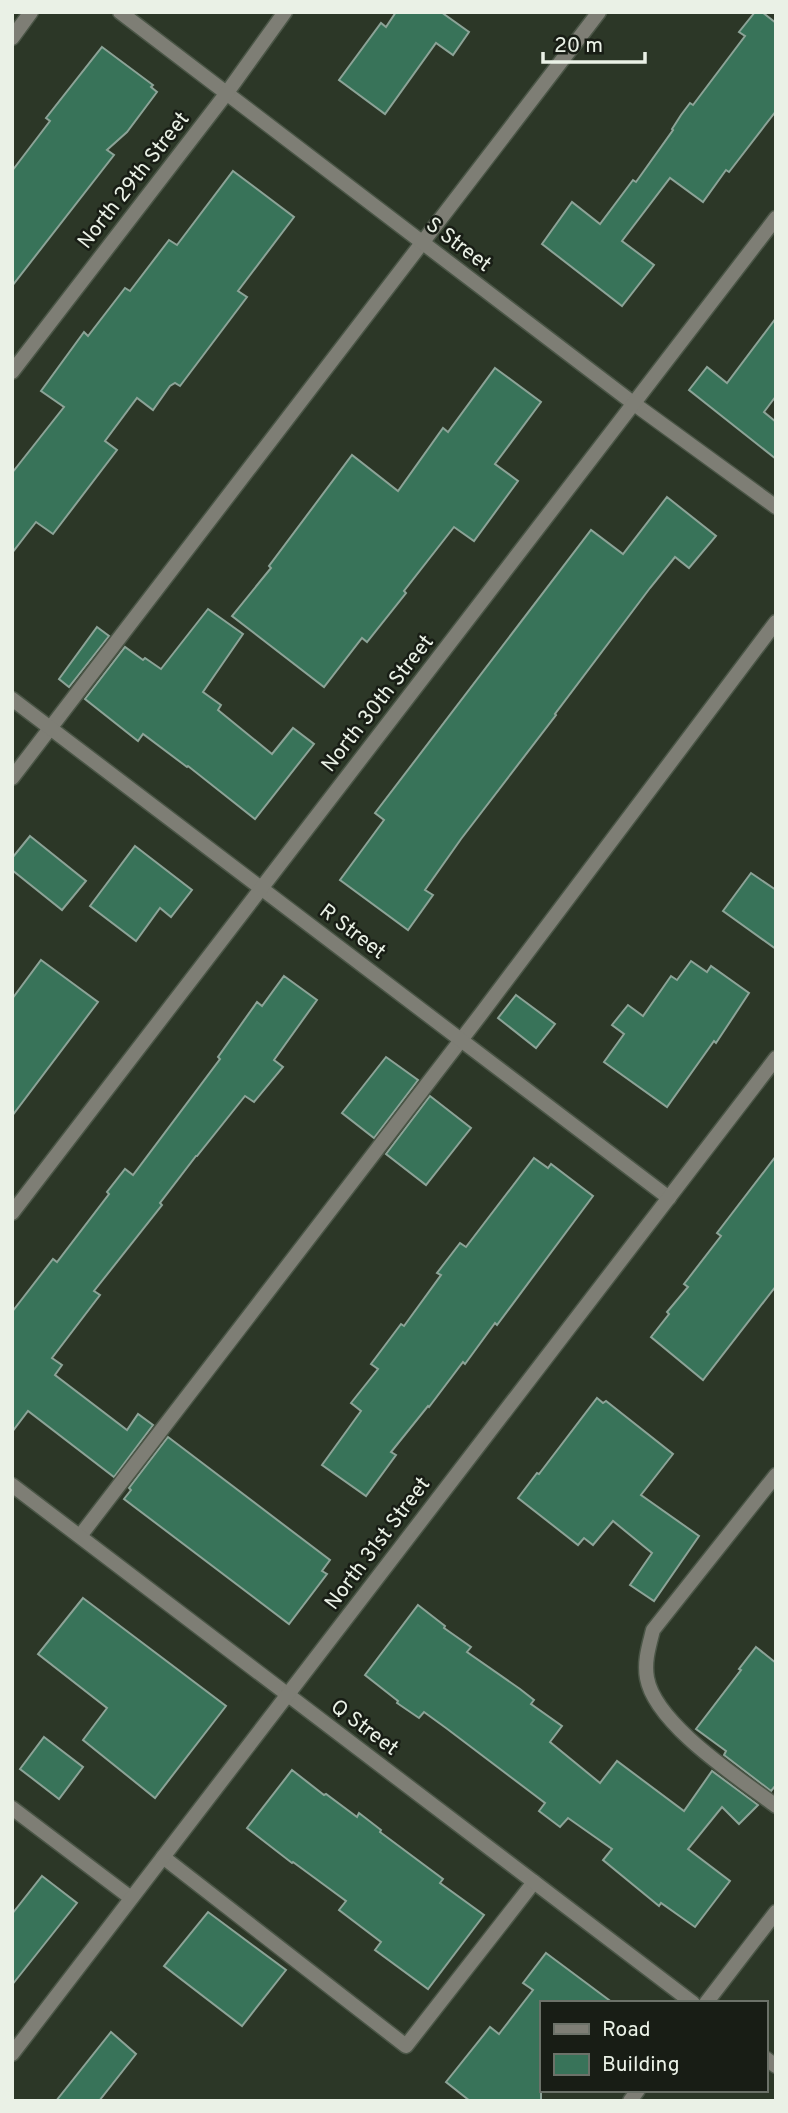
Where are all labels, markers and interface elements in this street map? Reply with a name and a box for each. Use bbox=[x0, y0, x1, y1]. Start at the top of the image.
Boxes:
scale bar bbox=[543, 21, 644, 65]
text: 20 m bbox=[554, 33, 603, 60]
street label: North 29th Street bbox=[72, 107, 196, 255]
street label: S Street bbox=[420, 212, 496, 279]
street label: North 30th Street bbox=[316, 630, 440, 778]
street label: R Street bbox=[313, 898, 391, 966]
street label: North 31st Street bbox=[319, 1472, 437, 1616]
street label: Q Street bbox=[325, 1694, 403, 1762]
legend bbox=[540, 2001, 767, 2092]
text: Road bbox=[602, 2017, 651, 2044]
text: Building bbox=[602, 2052, 680, 2079]

